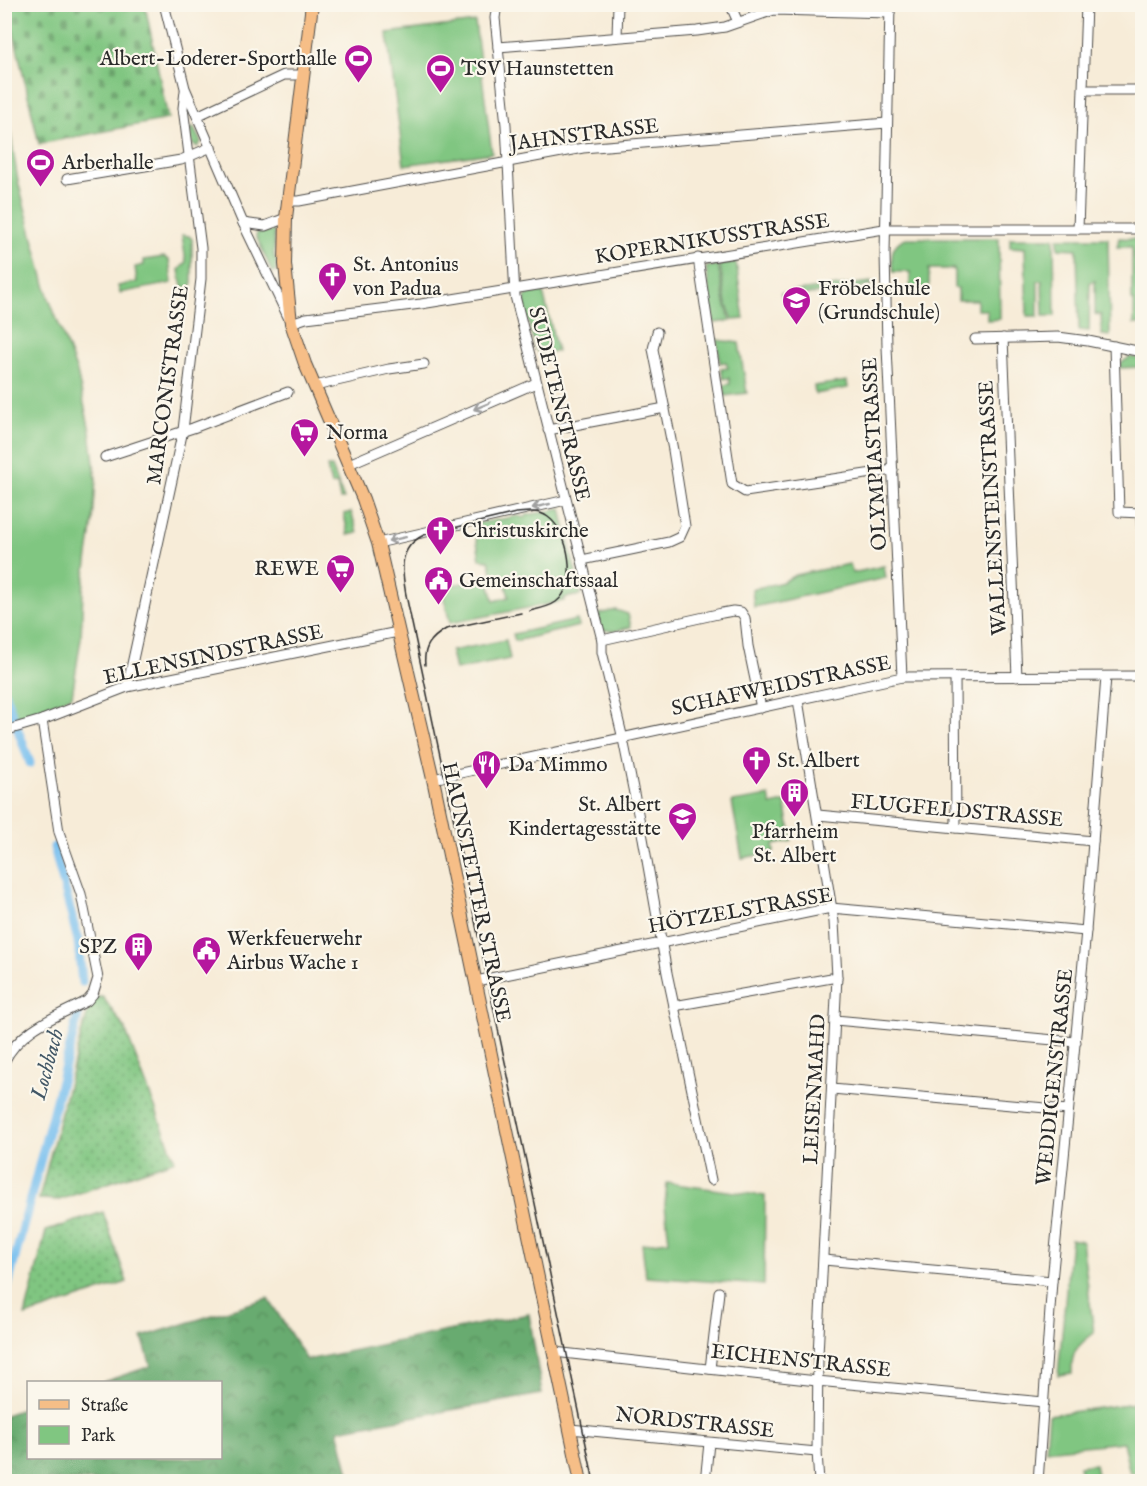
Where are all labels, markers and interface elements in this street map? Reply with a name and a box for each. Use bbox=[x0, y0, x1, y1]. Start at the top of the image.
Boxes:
sports icon: Albert-Loderer-Sporthalle bbox=[342, 42, 374, 84]
place label: Albert-Loderer-Sporthalle bbox=[99, 46, 337, 73]
sports icon: TSV Haunstetten bbox=[424, 52, 456, 94]
place label: TSV Haunstetten bbox=[461, 56, 614, 83]
street label: JAHNSTRASSE bbox=[506, 113, 661, 158]
sports icon: Arberhalle bbox=[25, 146, 57, 188]
place label: Arberhalle bbox=[61, 150, 154, 177]
street label: KOPERNIKUSSTRASSE bbox=[593, 208, 832, 271]
place label: St. Antonius von Padua bbox=[353, 252, 459, 303]
church icon: St. Antonius von Padua bbox=[316, 260, 348, 302]
place label: Fröbelschule (Grundschule) bbox=[818, 276, 940, 327]
street label: MARCONISTRASSE bbox=[141, 284, 196, 487]
school or university icon: Fröbelschule (Grundschule) bbox=[781, 284, 813, 326]
street label: SUDETENSTRASSE bbox=[521, 304, 596, 505]
street label: OLYMPIASTRASSE bbox=[857, 357, 894, 551]
street label: WALLENSTEINSTRASSE bbox=[973, 380, 1014, 636]
one-way arrow bbox=[474, 401, 492, 412]
supermarket icon: Norma bbox=[289, 416, 321, 458]
place label: Norma bbox=[326, 420, 389, 447]
one-way arrow bbox=[532, 501, 551, 513]
church icon: Christuskirche bbox=[425, 514, 457, 556]
place label: Christuskirche bbox=[462, 518, 589, 545]
one-way arrow bbox=[388, 534, 408, 545]
supermarket icon: REWE bbox=[324, 552, 356, 594]
place label: REWE bbox=[254, 556, 319, 583]
public building icon: Gemeinschaftssaal bbox=[422, 564, 454, 606]
place label: Gemeinschaftssaal bbox=[459, 568, 618, 595]
street label: ELLENSINDSTRASSE bbox=[101, 619, 326, 692]
street label: SCHAFWEIDSTRASSE bbox=[669, 650, 894, 723]
church icon: St. Albert bbox=[740, 744, 772, 786]
restaurant icon: Da Mimmo bbox=[471, 748, 503, 790]
place label: St. Albert bbox=[777, 748, 860, 775]
place label: Da Mimmo bbox=[508, 752, 608, 779]
street label: HAUNSTETTER STRASSE bbox=[435, 759, 516, 1025]
building icon: Pfarrheim St. Albert bbox=[779, 776, 811, 818]
street label: FLUGFELDSTRASSE bbox=[849, 789, 1064, 834]
place label: St. Albert Kindertagesstätte bbox=[508, 792, 661, 843]
school or university icon: St. Albert Kindertagesstätte bbox=[666, 800, 698, 842]
place label: Pfarrheim St. Albert bbox=[752, 819, 838, 870]
street label: HÖTZELSTRASSE bbox=[646, 882, 835, 941]
place label: Werkfeuerwehr Airbus Wache 1 bbox=[226, 926, 362, 977]
building icon: SPZ bbox=[122, 930, 154, 972]
place label: SPZ bbox=[79, 934, 117, 961]
public building icon: Werkfeuerwehr Airbus Wache 1 bbox=[190, 934, 222, 976]
street label: WEDDIGENSTRASSE bbox=[1031, 967, 1080, 1187]
street label: LEISENMAHD bbox=[798, 1013, 833, 1165]
water label: Lochbach bbox=[25, 1026, 71, 1104]
street label: EICHENSTRASSE bbox=[709, 1339, 892, 1384]
legend bbox=[27, 1381, 222, 1459]
text: Straße bbox=[81, 1395, 128, 1418]
street label: NORDSTRASSE bbox=[614, 1402, 776, 1445]
text: Park bbox=[81, 1425, 116, 1448]

